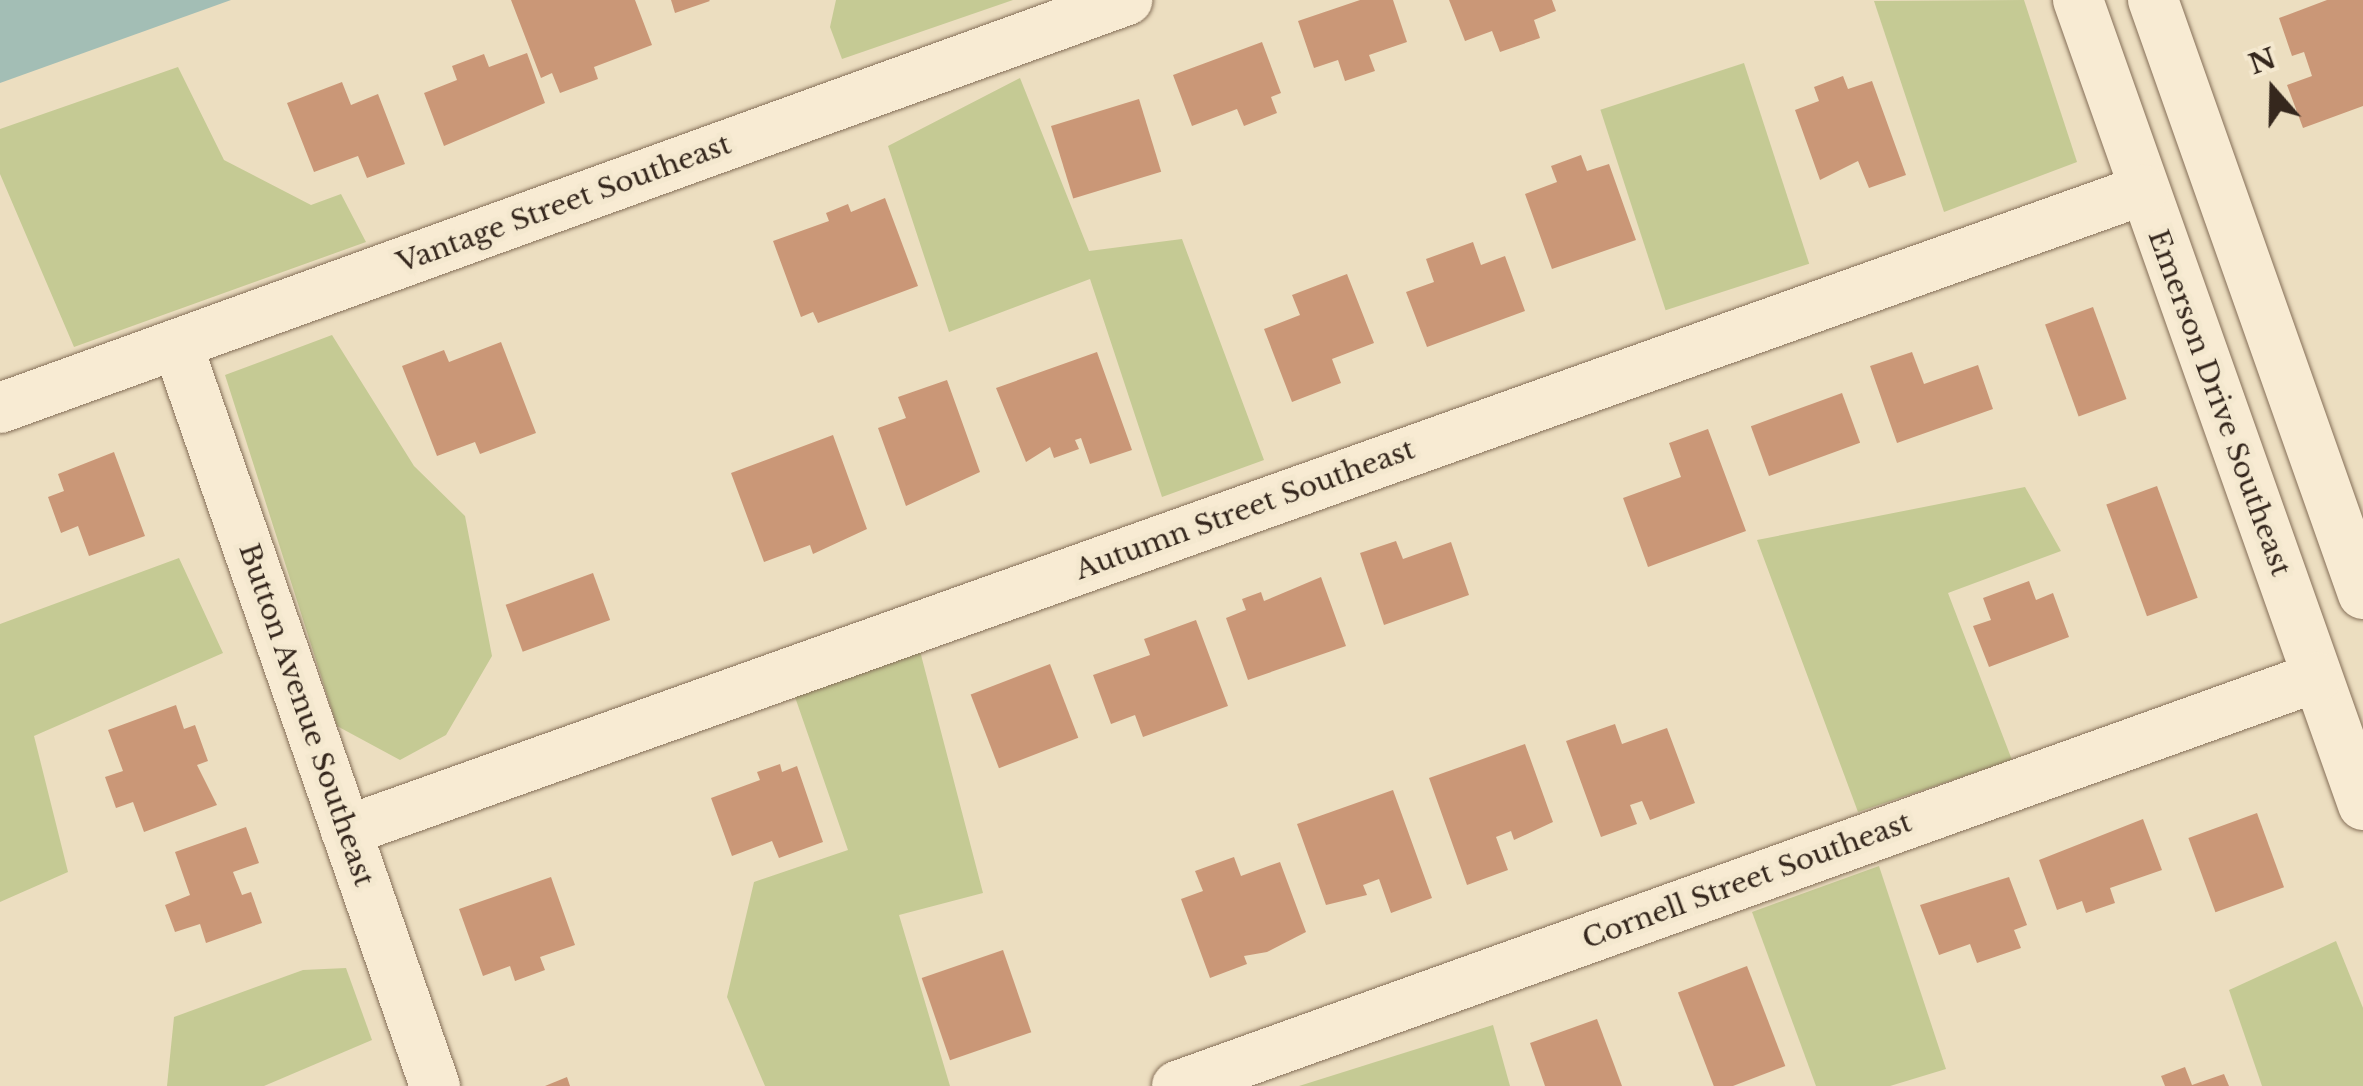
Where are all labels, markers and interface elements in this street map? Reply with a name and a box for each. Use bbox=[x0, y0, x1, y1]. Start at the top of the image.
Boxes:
north arrow bbox=[2223, 40, 2323, 140]
text: N bbox=[2244, 40, 2281, 82]
street label: Vantage Street Southeast bbox=[392, 128, 736, 280]
street label: Emerson Drive Southeast bbox=[2141, 225, 2297, 581]
street label: Autumn Street Southeast bbox=[1071, 433, 1419, 587]
street label: Button Avenue Southeast bbox=[231, 539, 381, 891]
street label: Cornell Street Southeast bbox=[1578, 806, 1916, 956]

